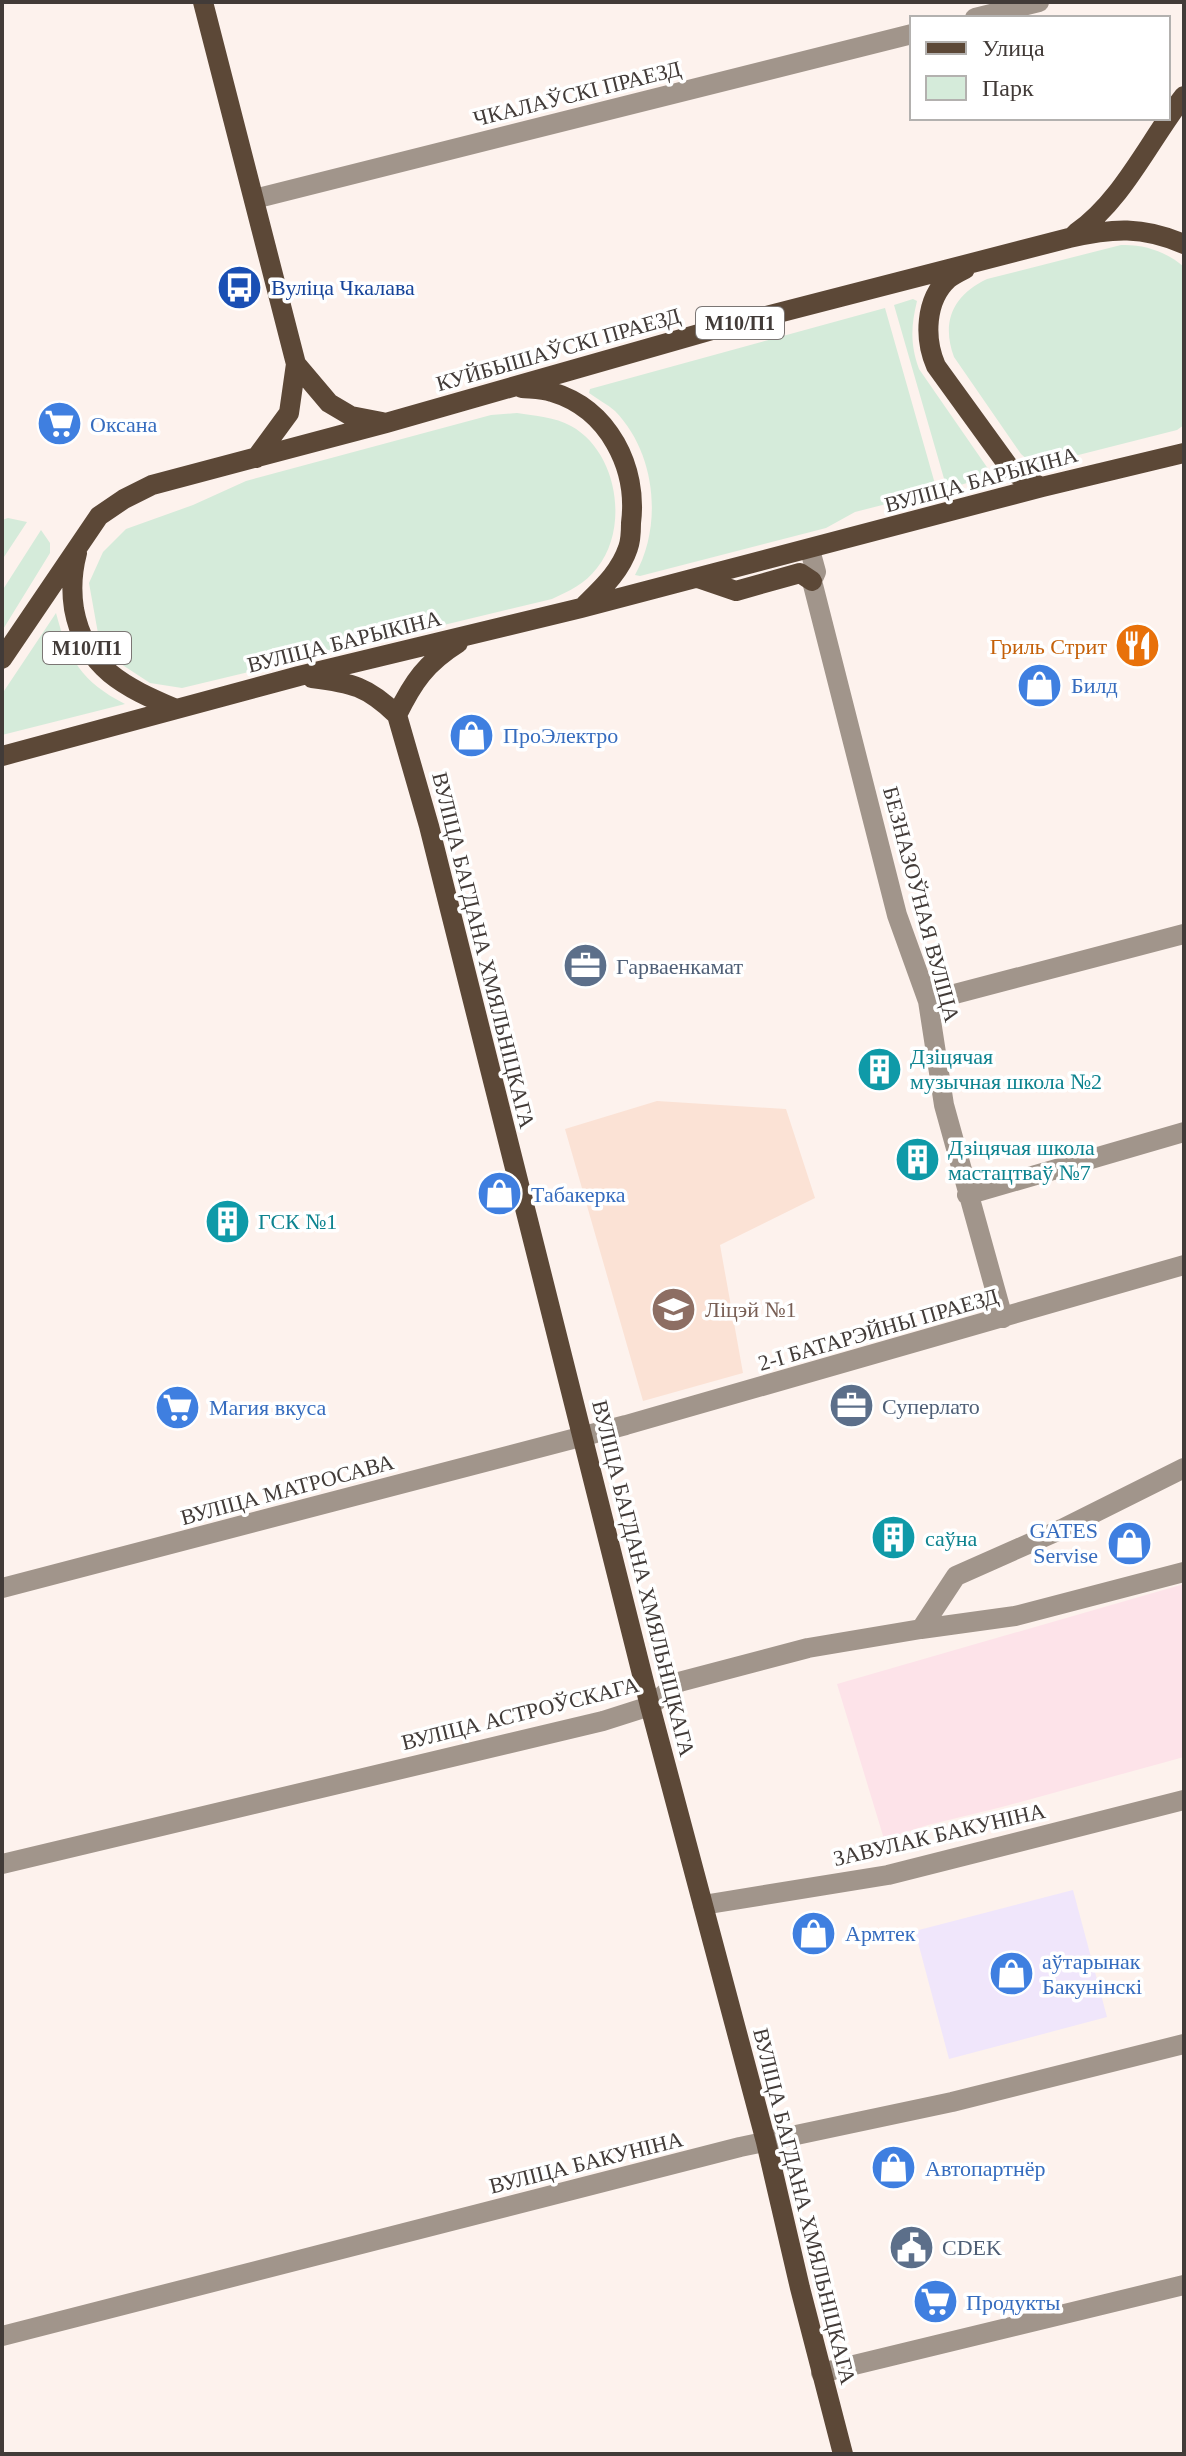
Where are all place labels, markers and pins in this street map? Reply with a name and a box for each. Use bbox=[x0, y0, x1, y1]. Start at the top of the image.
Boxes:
bus stop icon: Вуліца Чкалава bbox=[216, 263, 264, 311]
place label: Вуліца Чкалава bbox=[271, 275, 415, 300]
supermarket icon: Оксана bbox=[35, 400, 83, 448]
place label: Оксана bbox=[90, 412, 158, 437]
restaurant icon: Гриль Стрит bbox=[1114, 622, 1162, 670]
place label: Гриль Стрит bbox=[990, 634, 1107, 659]
shop icon: Билд bbox=[1016, 661, 1064, 709]
place label: Билд bbox=[1071, 673, 1118, 698]
shop icon: ПроЭлектро bbox=[448, 711, 496, 759]
place label: ПроЭлектро bbox=[503, 723, 618, 748]
office icon: Гарваенкамат bbox=[561, 942, 609, 990]
place label: Гарваенкамат bbox=[616, 954, 743, 979]
place label: Дзіцячая музычная школа №2 bbox=[910, 1044, 1102, 1094]
building icon: Дзіцячая музычная школа №2 bbox=[855, 1045, 903, 1093]
place label: Дзіцячая школа мастацтваў №7 bbox=[948, 1135, 1095, 1185]
building icon: Дзіцячая школа мастацтваў №7 bbox=[893, 1136, 941, 1184]
shop icon: Табакерка bbox=[476, 1170, 524, 1218]
place label: Табакерка bbox=[531, 1182, 626, 1207]
building icon: ГСК №1 bbox=[203, 1197, 251, 1245]
place label: ГСК №1 bbox=[258, 1209, 337, 1234]
school or university icon: Ліцэй №1 bbox=[650, 1285, 698, 1333]
place label: Ліцэй №1 bbox=[705, 1297, 797, 1322]
office icon: Суперлато bbox=[827, 1382, 875, 1430]
supermarket icon: Магия вкуса bbox=[154, 1383, 202, 1431]
place label: Суперлато bbox=[882, 1394, 980, 1419]
place label: Магия вкуса bbox=[209, 1395, 327, 1420]
building icon: саўна bbox=[870, 1514, 918, 1562]
place label: GATES Servise bbox=[1030, 1518, 1098, 1568]
shop icon: GATES Servise bbox=[1105, 1519, 1153, 1567]
place label: саўна bbox=[925, 1526, 978, 1551]
shop icon: Армтек bbox=[790, 1909, 838, 1957]
place label: Армтек bbox=[845, 1921, 916, 1946]
place label: аўтарынак Бакунінскі bbox=[1042, 1949, 1142, 1999]
shop icon: аўтарынак Бакунінскі bbox=[987, 1950, 1035, 1998]
shop icon: Автопартнёр bbox=[870, 2144, 918, 2192]
place label: Автопартнёр bbox=[925, 2156, 1045, 2181]
public building icon: CDEK bbox=[887, 2223, 935, 2271]
place label: CDEK bbox=[942, 2235, 1002, 2260]
supermarket icon: Продукты bbox=[911, 2278, 959, 2326]
place label: Продукты bbox=[966, 2290, 1060, 2315]

